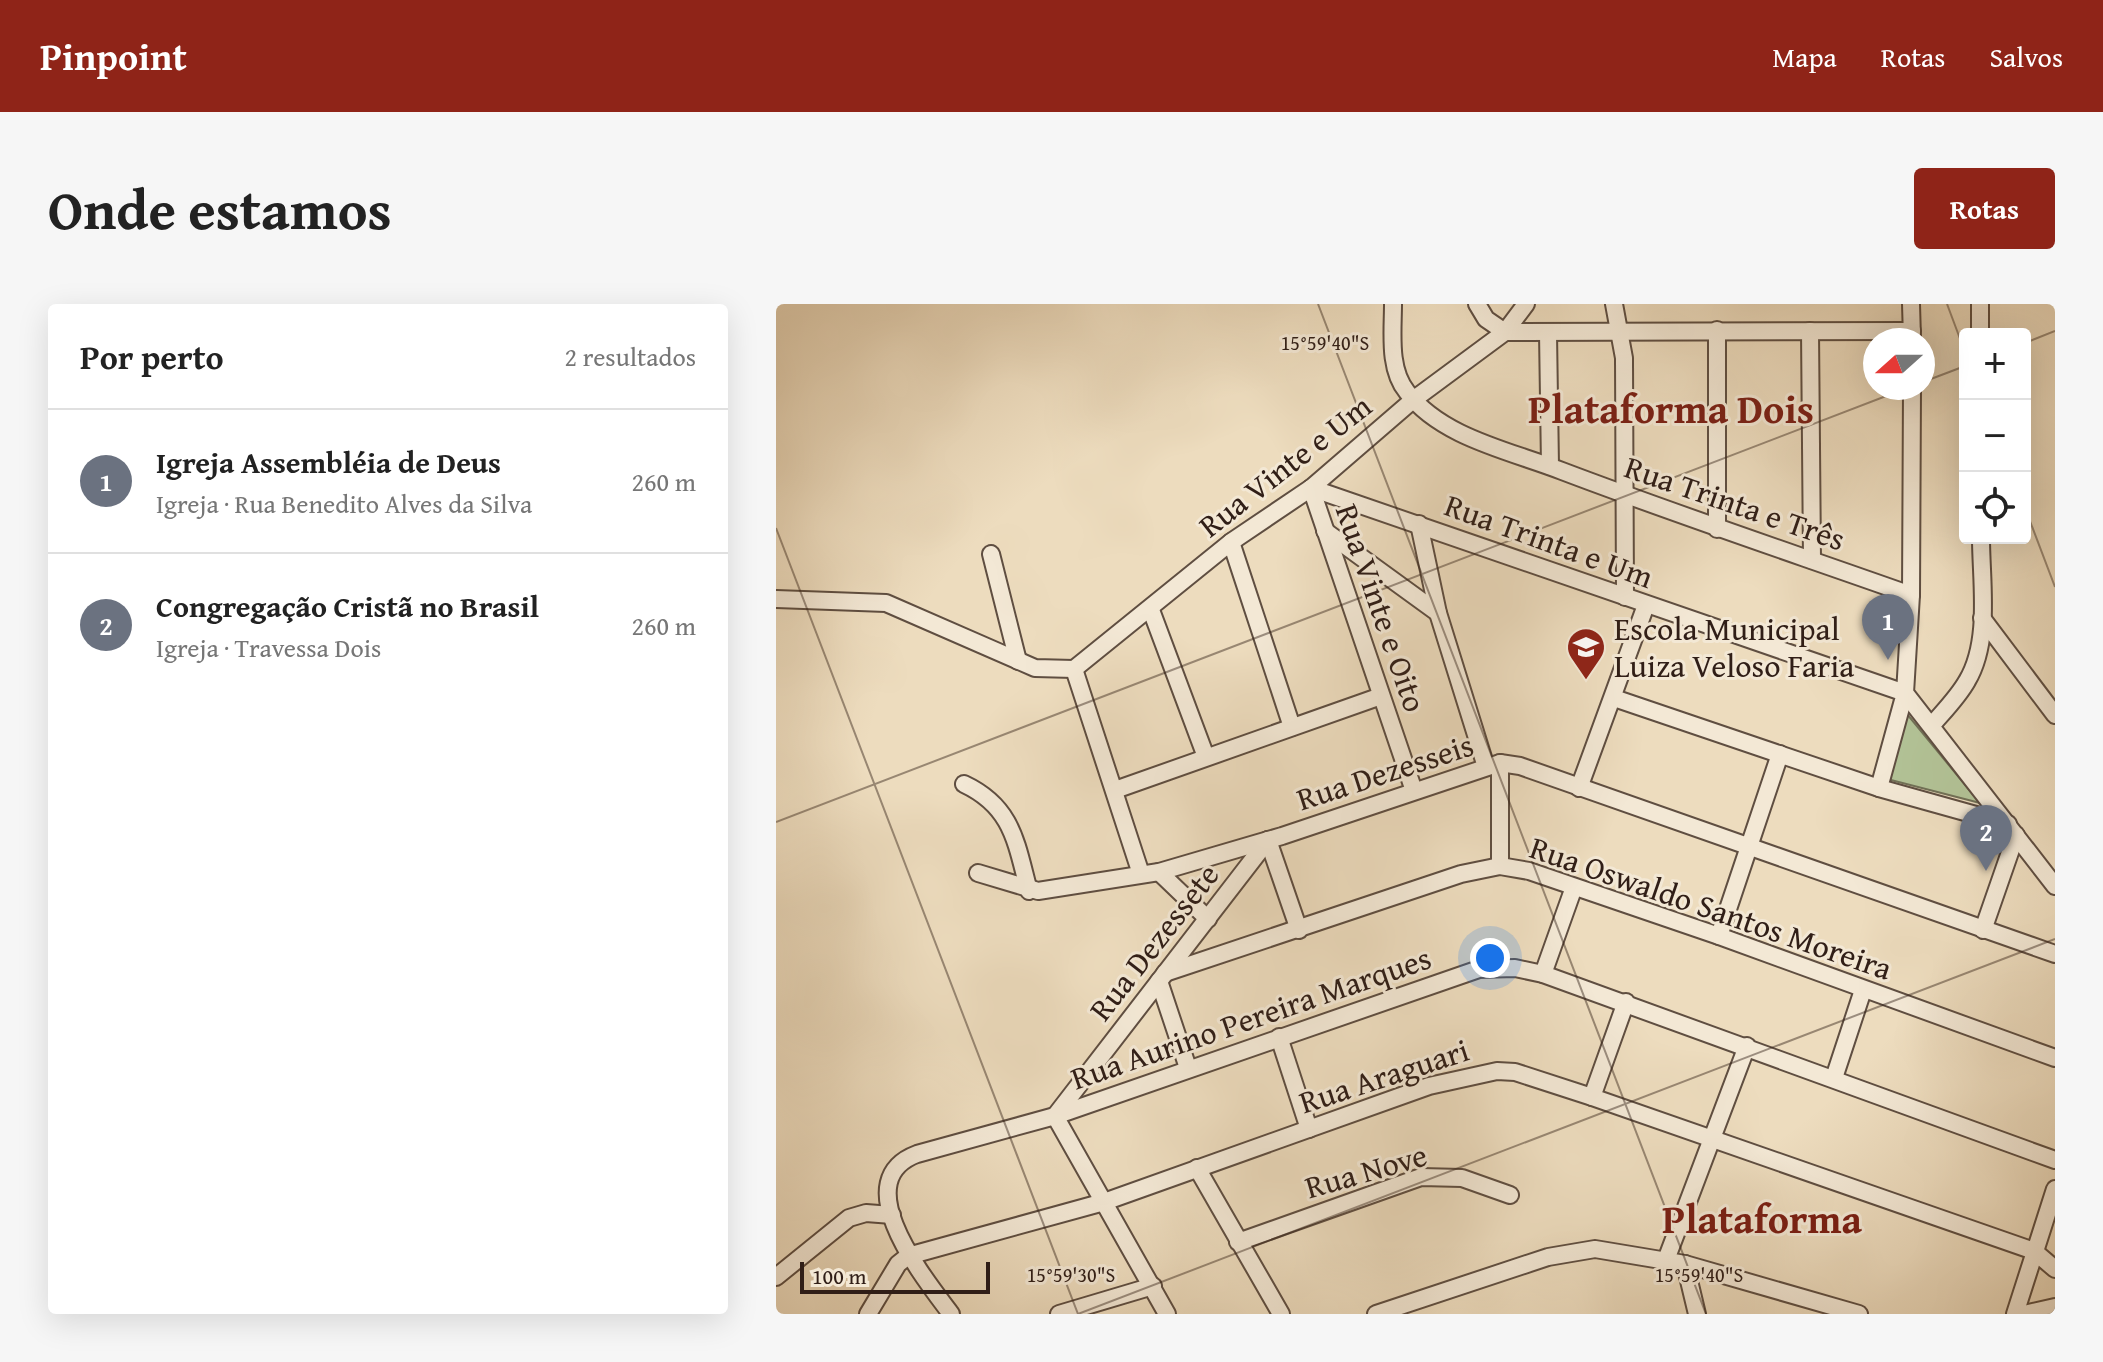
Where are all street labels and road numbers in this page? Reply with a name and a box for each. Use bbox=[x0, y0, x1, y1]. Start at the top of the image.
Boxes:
street label: Rua Vinte e Um bbox=[1188, 383, 1381, 548]
street label: Rua Trinta e Três bbox=[1619, 443, 1852, 562]
street label: Rua Trinta e Um bbox=[1438, 481, 1660, 600]
street label: Rua Vinte e Oito bbox=[1324, 497, 1439, 718]
street label: Rua Dezesseis bbox=[1290, 721, 1479, 822]
street label: Rua Oswaldo Santos Moreira bbox=[1524, 823, 1899, 992]
street label: Rua Dezessete bbox=[1077, 853, 1230, 1030]
street label: Rua Aurino Pereira Marques bbox=[1064, 934, 1437, 1101]
street label: Rua Araguari bbox=[1293, 1026, 1475, 1125]
street label: Rua Nove bbox=[1299, 1131, 1432, 1210]

